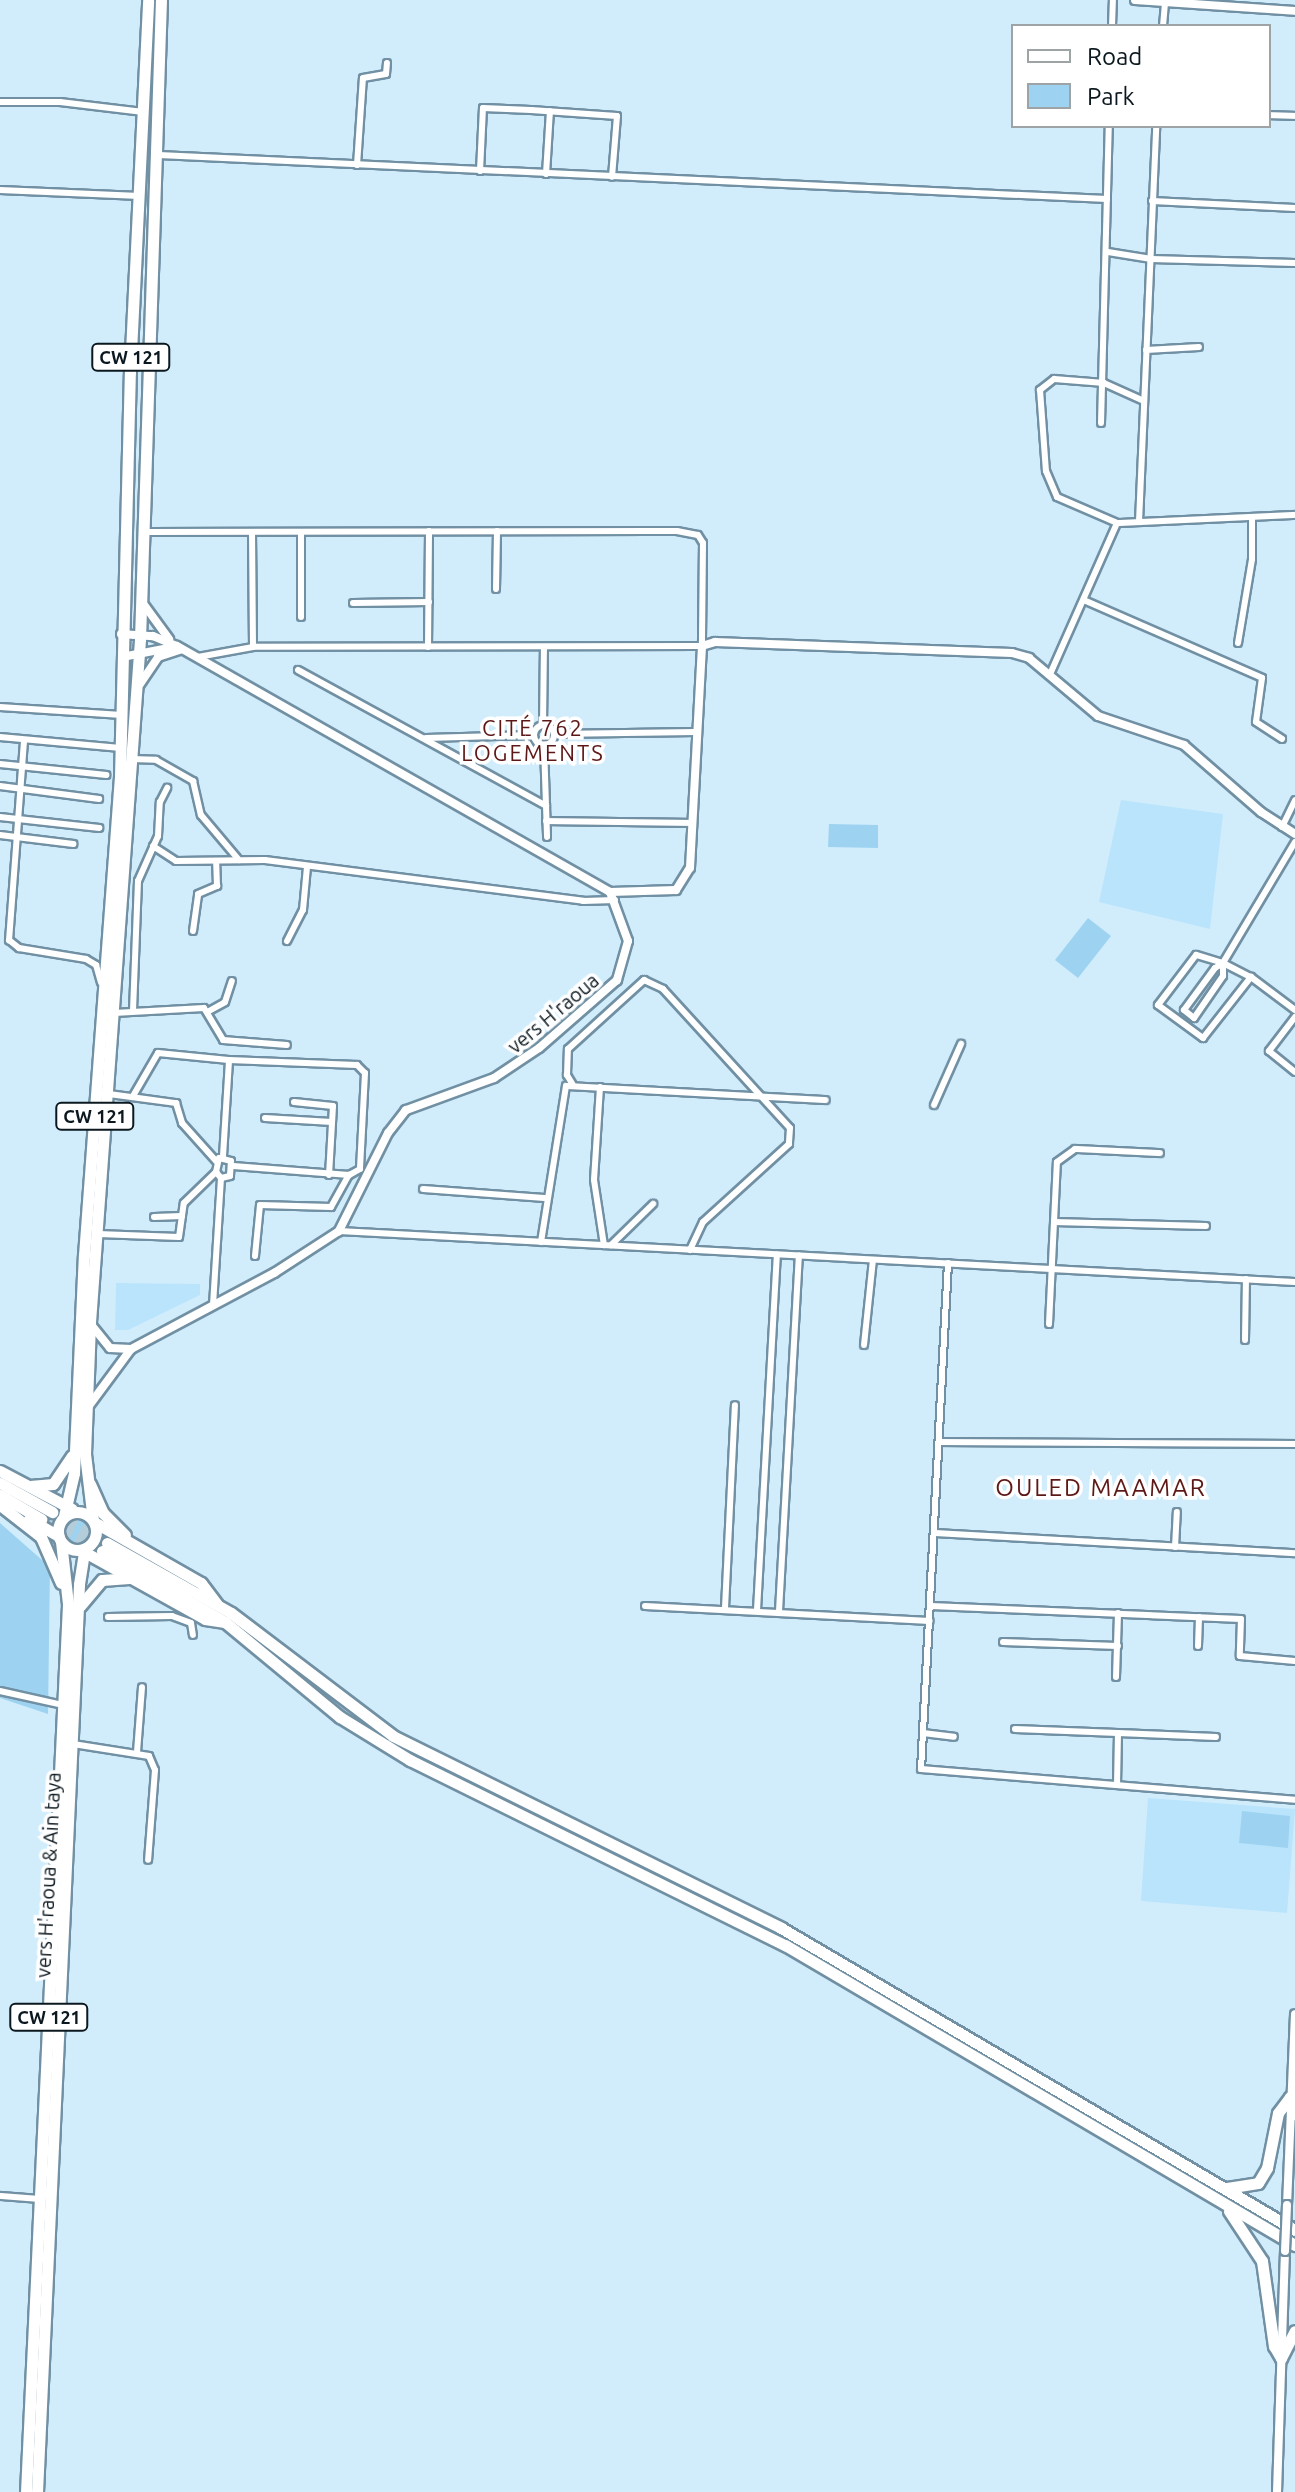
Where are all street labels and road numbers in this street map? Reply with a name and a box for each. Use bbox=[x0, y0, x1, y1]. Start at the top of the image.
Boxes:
road number: CW 121 bbox=[91, 343, 171, 371]
street label: vers H'raoua bbox=[503, 968, 603, 1058]
road number: CW 121 bbox=[55, 1102, 135, 1130]
street label: vers H'raoua & Ain taya bbox=[31, 1772, 65, 1978]
road number: CW 121 bbox=[9, 2003, 89, 2031]

